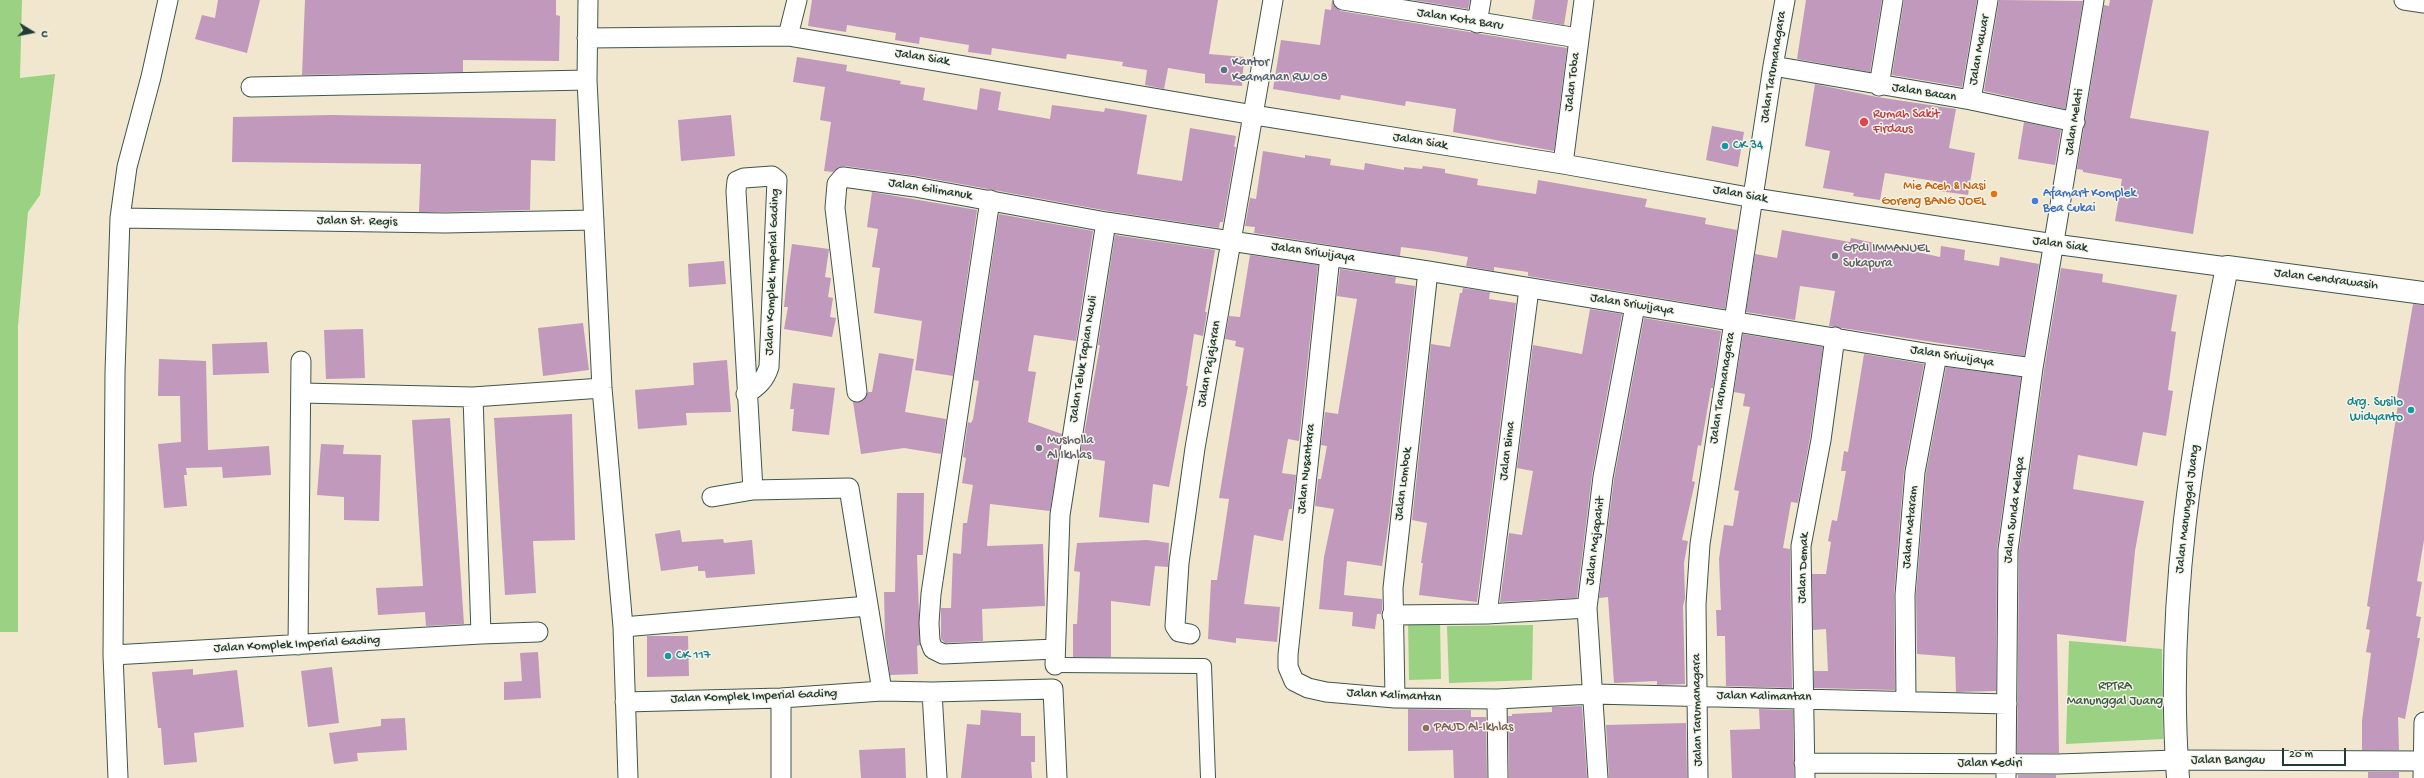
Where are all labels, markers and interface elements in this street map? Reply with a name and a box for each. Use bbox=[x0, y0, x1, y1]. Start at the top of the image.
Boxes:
street label: Jalan Kota Baru bbox=[1416, 5, 1504, 35]
street label: Jalan Tarumanagara bbox=[1757, 10, 1791, 124]
north arrow bbox=[12, 12, 52, 52]
street label: Jalan Mawar bbox=[1966, 13, 1994, 87]
text: U bbox=[37, 30, 50, 38]
street label: Jalan Siak bbox=[893, 46, 951, 70]
street label: Jalan Toba bbox=[1562, 52, 1584, 112]
place label: Kantor Keamanan RW 08 bbox=[1232, 55, 1328, 86]
marker: Kantor Keamanan RW 08 bbox=[1219, 65, 1229, 75]
street label: Jalan Bacan bbox=[1891, 80, 1957, 106]
street label: Jalan Melati bbox=[2062, 88, 2088, 156]
place label: Rumah Sakit Firdaus bbox=[1873, 107, 1940, 138]
marker: Rumah Sakit Firdaus bbox=[1858, 116, 1870, 128]
street label: Jalan Siak bbox=[1391, 130, 1449, 154]
place label: CK 34 bbox=[1733, 138, 1763, 154]
marker: CK 34 bbox=[1720, 141, 1730, 151]
street label: Jalan Gilimanuk bbox=[887, 176, 973, 204]
place label: Mie Aceh & Nasi Goreng BANG JOEL bbox=[1881, 179, 1986, 210]
street label: Jalan Siak bbox=[1711, 183, 1769, 207]
place label: Afamart Komplek Bea Cukai bbox=[2043, 186, 2136, 217]
street label: Jalan Komplek Imperial Gading bbox=[762, 188, 784, 356]
marker: Mie Aceh & Nasi Goreng BANG JOEL bbox=[1989, 189, 1999, 199]
marker: Afamart Komplek Bea Cukai bbox=[2030, 196, 2040, 206]
street label: Jalan St. Regis bbox=[317, 213, 397, 231]
street label: Jalan Siak bbox=[2032, 233, 2088, 257]
street label: Jalan Sriwijaya bbox=[1270, 239, 1356, 267]
place label: GPdI IMMANUEL Sukapura bbox=[1843, 241, 1930, 272]
marker: GPdI IMMANUEL Sukapura bbox=[1830, 251, 1840, 261]
street label: Jalan Cendrawasih bbox=[2273, 266, 2379, 294]
street label: Jalan Sriwijaya bbox=[1589, 291, 1675, 319]
street label: Jalan Teluk Tapian Nauli bbox=[1066, 294, 1102, 424]
street label: Jalan Pajajaran bbox=[1195, 319, 1225, 409]
street label: Jalan Tarumanagara bbox=[1706, 331, 1740, 445]
street label: Jalan Sriwijaya bbox=[1909, 343, 1995, 371]
place label: drg. Susilo Widyanto bbox=[2347, 395, 2403, 426]
marker: drg. Susilo Widyanto bbox=[2406, 405, 2416, 415]
street label: Jalan Bima bbox=[1497, 421, 1519, 481]
street label: Jalan Nusantara bbox=[1295, 423, 1319, 515]
place label: Musholla Al Ikhlas bbox=[1047, 433, 1094, 464]
marker: Musholla Al Ikhlas bbox=[1034, 443, 1044, 453]
street label: Jalan Manunggal Juang bbox=[2172, 444, 2204, 574]
street label: Jalan Lombok bbox=[1392, 447, 1416, 521]
street label: Jalan Sunda Kelapa bbox=[2001, 456, 2029, 564]
street label: Jalan Mataram bbox=[1900, 485, 1922, 569]
street label: Jalan Majapahit bbox=[1583, 496, 1609, 586]
street label: Jalan Demak bbox=[1795, 532, 1813, 604]
street label: Jalan Komplek Imperial Gading bbox=[213, 633, 381, 657]
place label: CK 117 bbox=[676, 648, 711, 664]
marker: CK 117 bbox=[663, 651, 673, 661]
street label: Jalan Tarumanagara bbox=[1689, 654, 1707, 766]
park label: RPTRA Manunggal Juang bbox=[2067, 679, 2163, 710]
street label: Jalan Komplek Imperial Gading bbox=[670, 686, 838, 708]
street label: Jalan Kalimantan bbox=[1346, 686, 1442, 706]
street label: Jalan Kalimantan bbox=[1716, 688, 1812, 706]
place label: PAUD Al-Ikhlas bbox=[1434, 720, 1513, 736]
marker: PAUD Al-Ikhlas bbox=[1421, 723, 1431, 733]
scale bar bbox=[2284, 740, 2348, 766]
text: 20 m bbox=[2289, 748, 2313, 762]
street label: Jalan Bangau bbox=[2191, 753, 2265, 769]
street label: Jalan Kediri bbox=[1957, 756, 2023, 772]

